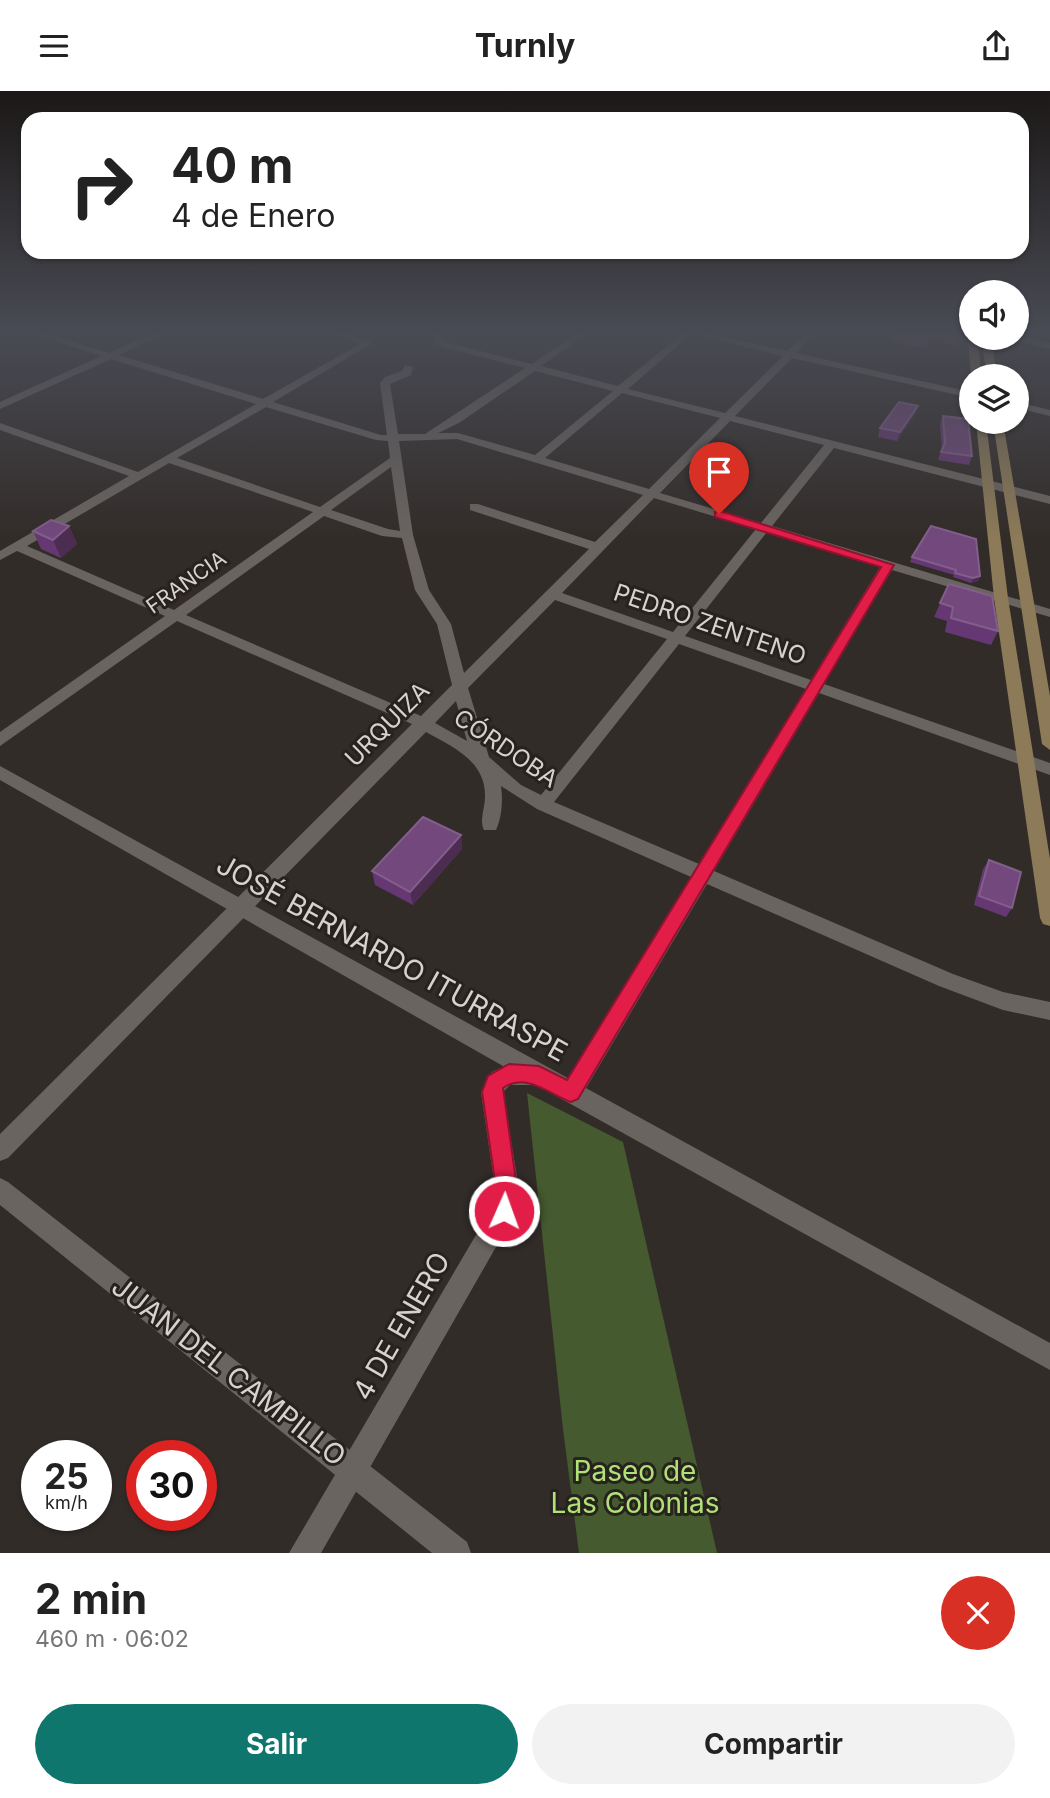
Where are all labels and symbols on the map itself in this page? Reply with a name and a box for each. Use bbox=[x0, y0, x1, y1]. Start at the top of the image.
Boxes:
pin bbox=[689, 442, 749, 514]
street label: FRANCIA bbox=[141, 545, 231, 619]
street label: PEDRO ZENTENO bbox=[610, 577, 810, 671]
street label: URQUIZA bbox=[339, 676, 435, 772]
street label: CÓRDOBA bbox=[448, 703, 564, 793]
street label: JOSÉ BERNARDO ITURRASPE bbox=[211, 846, 574, 1069]
position arrow bbox=[467, 1174, 541, 1248]
street label: 4 DE ENERO bbox=[345, 1246, 457, 1406]
street label: JUAN DEL CAMPILLO bbox=[105, 1269, 353, 1473]
speed limit sign: 30 bbox=[126, 1440, 217, 1531]
park label: Paseo de Las Colonias bbox=[551, 1454, 719, 1520]

